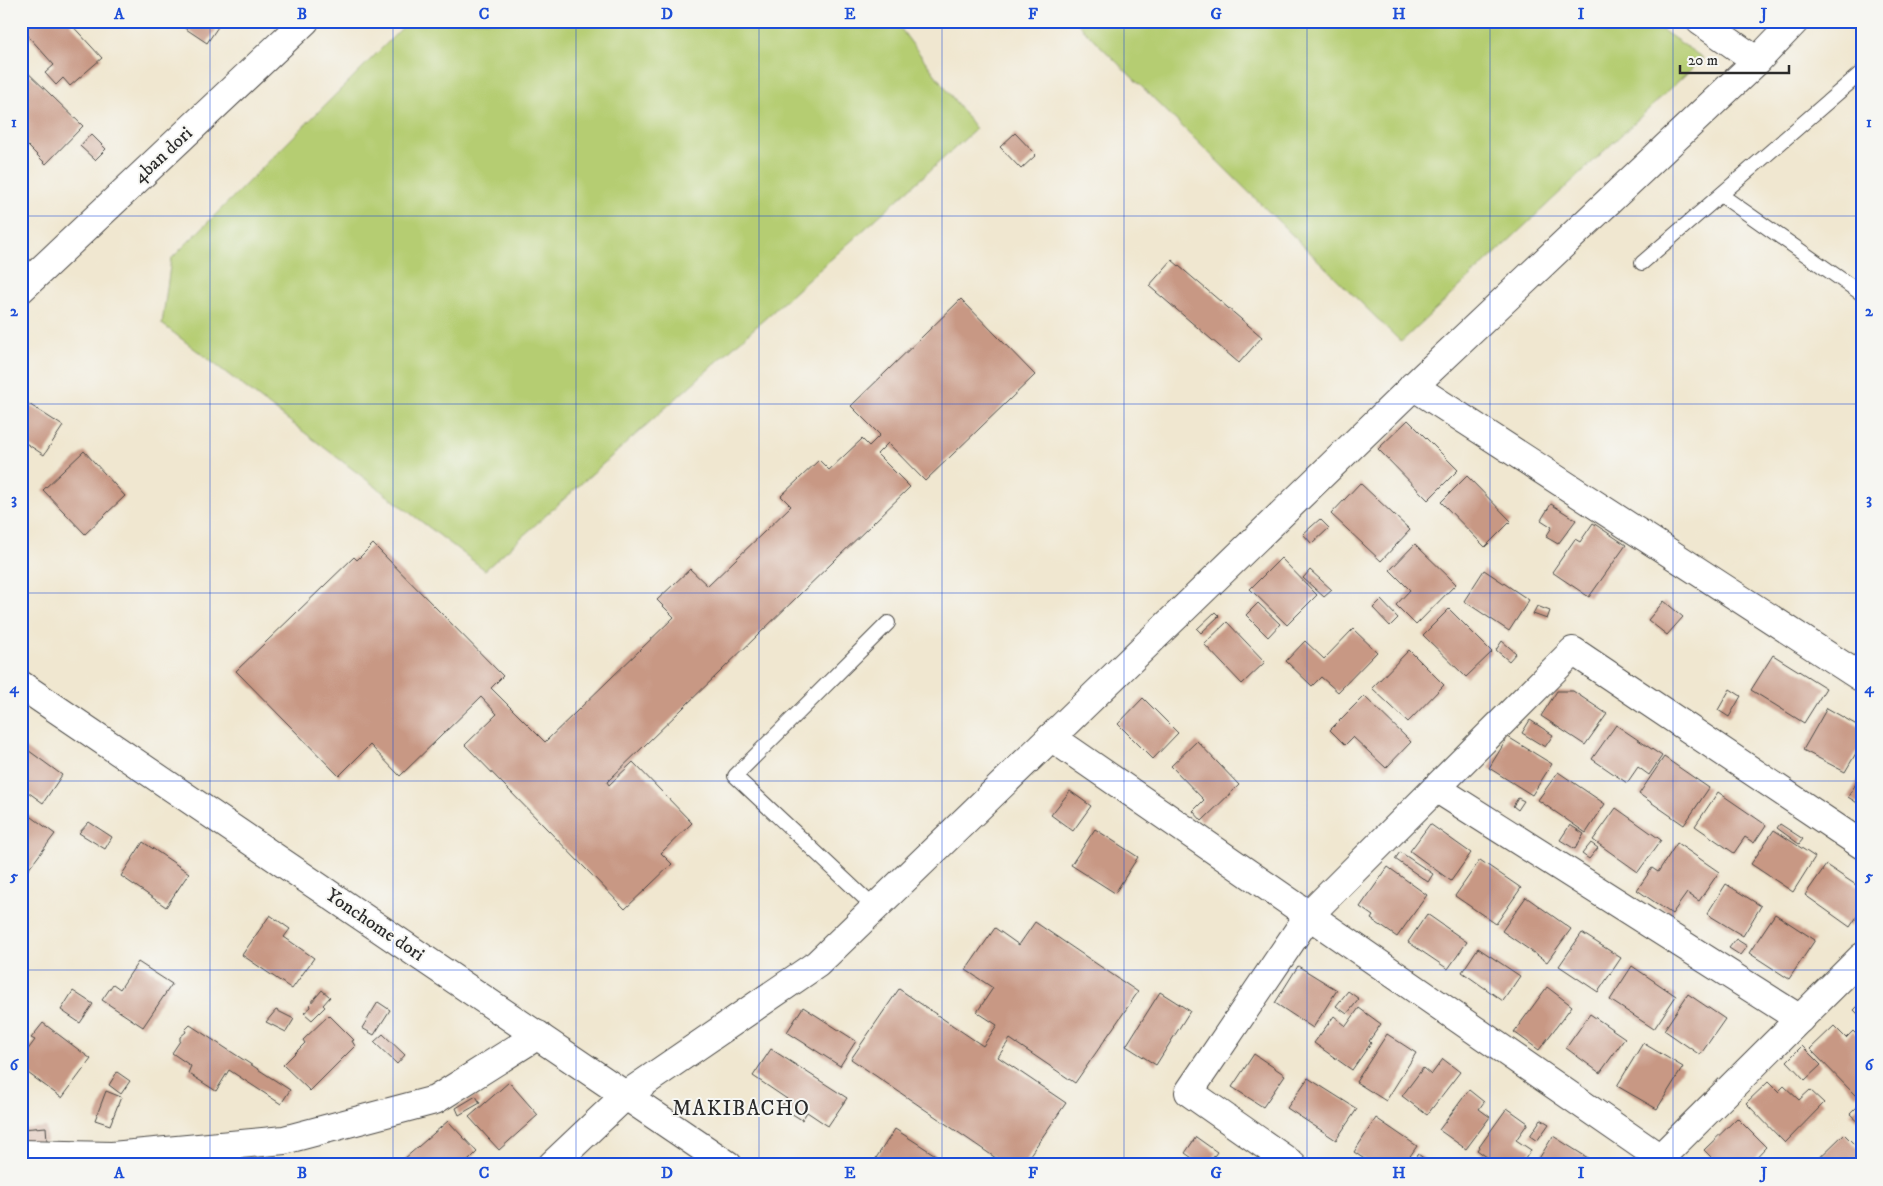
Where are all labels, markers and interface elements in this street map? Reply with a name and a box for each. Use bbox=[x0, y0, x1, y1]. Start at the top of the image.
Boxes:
text: A bbox=[113, 4, 125, 24]
text: B bbox=[297, 4, 307, 24]
text: C bbox=[479, 4, 489, 24]
text: D bbox=[661, 4, 673, 24]
text: E bbox=[844, 4, 856, 24]
text: F bbox=[1028, 4, 1038, 24]
text: G bbox=[1210, 4, 1222, 24]
text: H bbox=[1392, 4, 1406, 24]
text: I bbox=[1578, 4, 1585, 24]
text: J bbox=[1759, 4, 1768, 24]
scale bar bbox=[1680, 42, 1789, 74]
text: 20 m bbox=[1688, 51, 1718, 70]
text: 1 bbox=[11, 112, 17, 132]
text: 1 bbox=[1866, 112, 1872, 132]
street label: 4ban dori bbox=[129, 122, 197, 188]
text: 2 bbox=[10, 301, 19, 321]
text: 2 bbox=[1865, 301, 1874, 321]
text: 3 bbox=[11, 489, 17, 509]
text: 3 bbox=[1866, 489, 1872, 509]
text: 4 bbox=[8, 678, 19, 698]
text: 4 bbox=[1863, 678, 1874, 698]
text: 5 bbox=[9, 866, 18, 886]
text: 5 bbox=[1864, 866, 1873, 886]
street label: Yonchome dori bbox=[321, 884, 429, 966]
text: 6 bbox=[10, 1055, 20, 1075]
text: 6 bbox=[1865, 1055, 1875, 1075]
district label: MAKIBACHO bbox=[672, 1096, 810, 1122]
text: A bbox=[113, 1163, 125, 1183]
text: B bbox=[297, 1163, 307, 1183]
text: C bbox=[479, 1163, 489, 1183]
text: D bbox=[661, 1163, 673, 1183]
text: E bbox=[844, 1163, 856, 1183]
text: F bbox=[1028, 1163, 1038, 1183]
text: G bbox=[1210, 1163, 1222, 1183]
text: H bbox=[1392, 1163, 1406, 1183]
text: I bbox=[1578, 1163, 1585, 1183]
text: J bbox=[1759, 1163, 1768, 1183]

